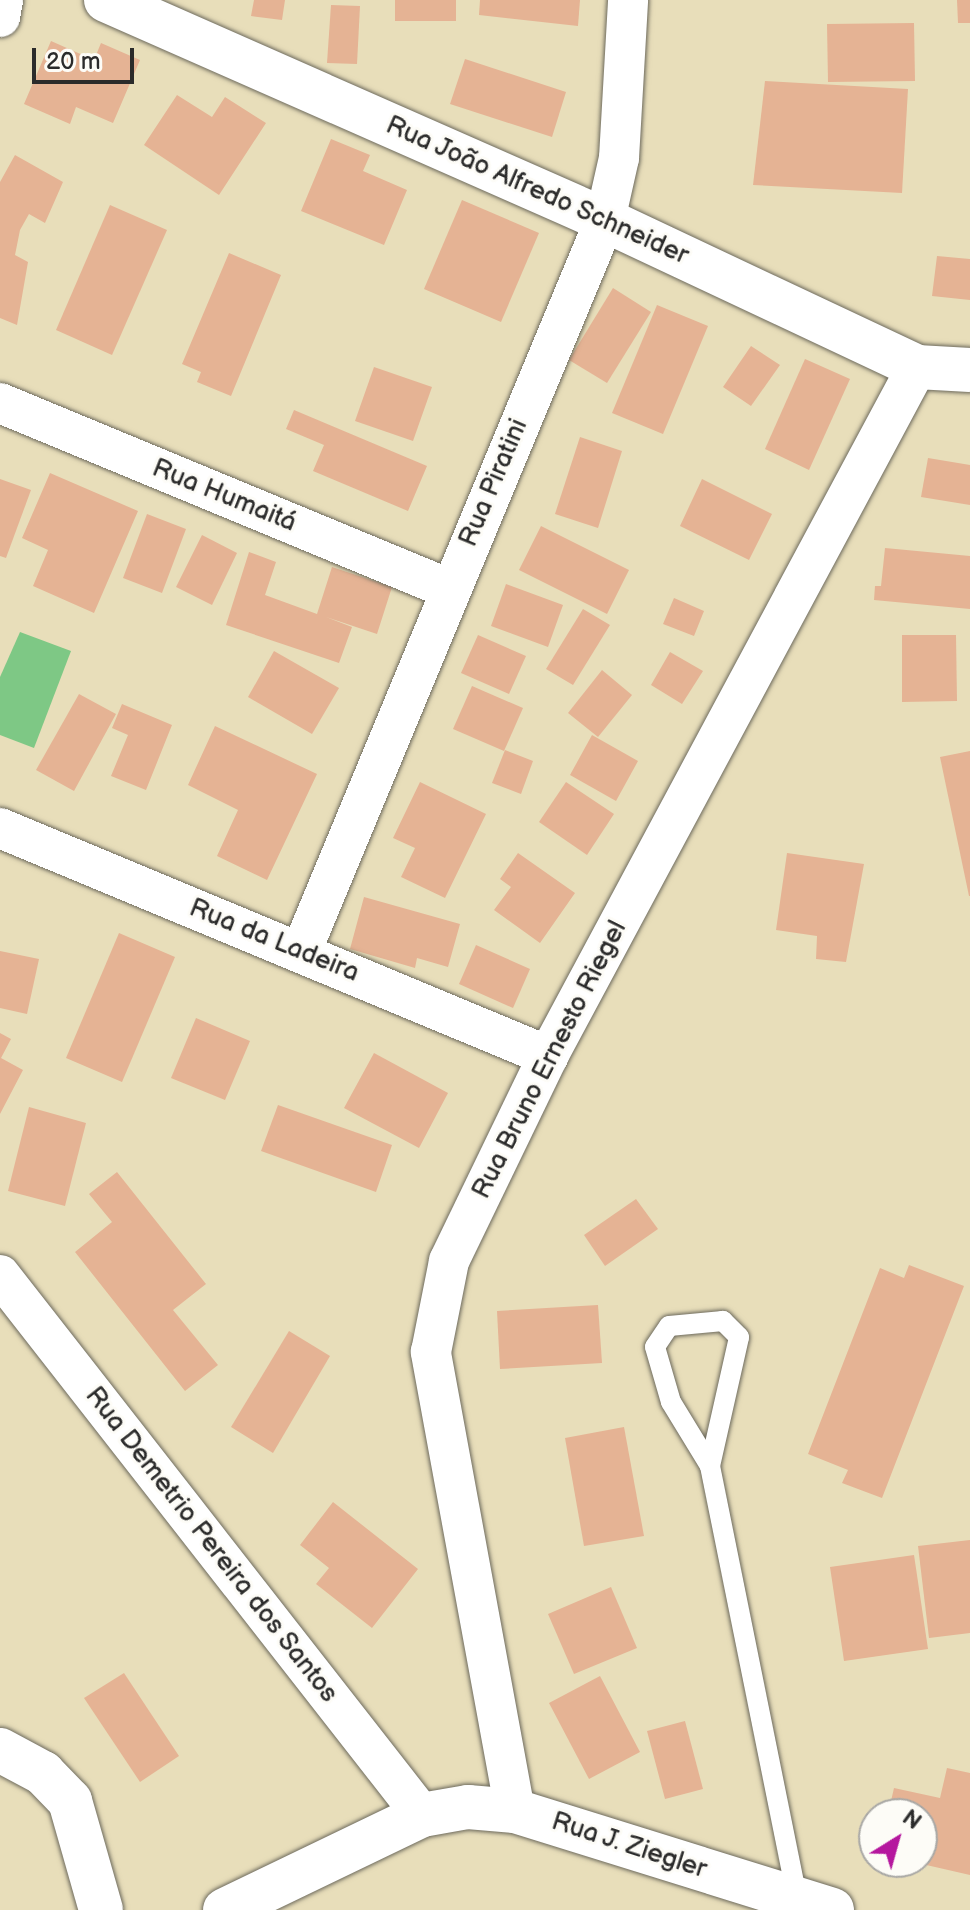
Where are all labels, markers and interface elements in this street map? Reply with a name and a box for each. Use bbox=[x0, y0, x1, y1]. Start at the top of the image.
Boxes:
scale bar bbox=[36, 32, 138, 82]
text: 20 m bbox=[46, 47, 101, 76]
street label: Rua João Alfredo Schneider bbox=[380, 110, 694, 272]
street label: Rua Piratini bbox=[453, 415, 535, 551]
street label: Rua Humaitá bbox=[147, 453, 301, 539]
street label: Rua da Ladeira bbox=[185, 893, 363, 989]
street label: Rua Bruno Ernesto Riegel bbox=[466, 916, 634, 1204]
street label: Rua Demetrio Pereira dos Santos bbox=[78, 1381, 344, 1709]
north arrow bbox=[858, 1798, 938, 1878]
text: N bbox=[897, 1804, 926, 1836]
street label: Rua J. Ziegler bbox=[547, 1806, 711, 1886]

